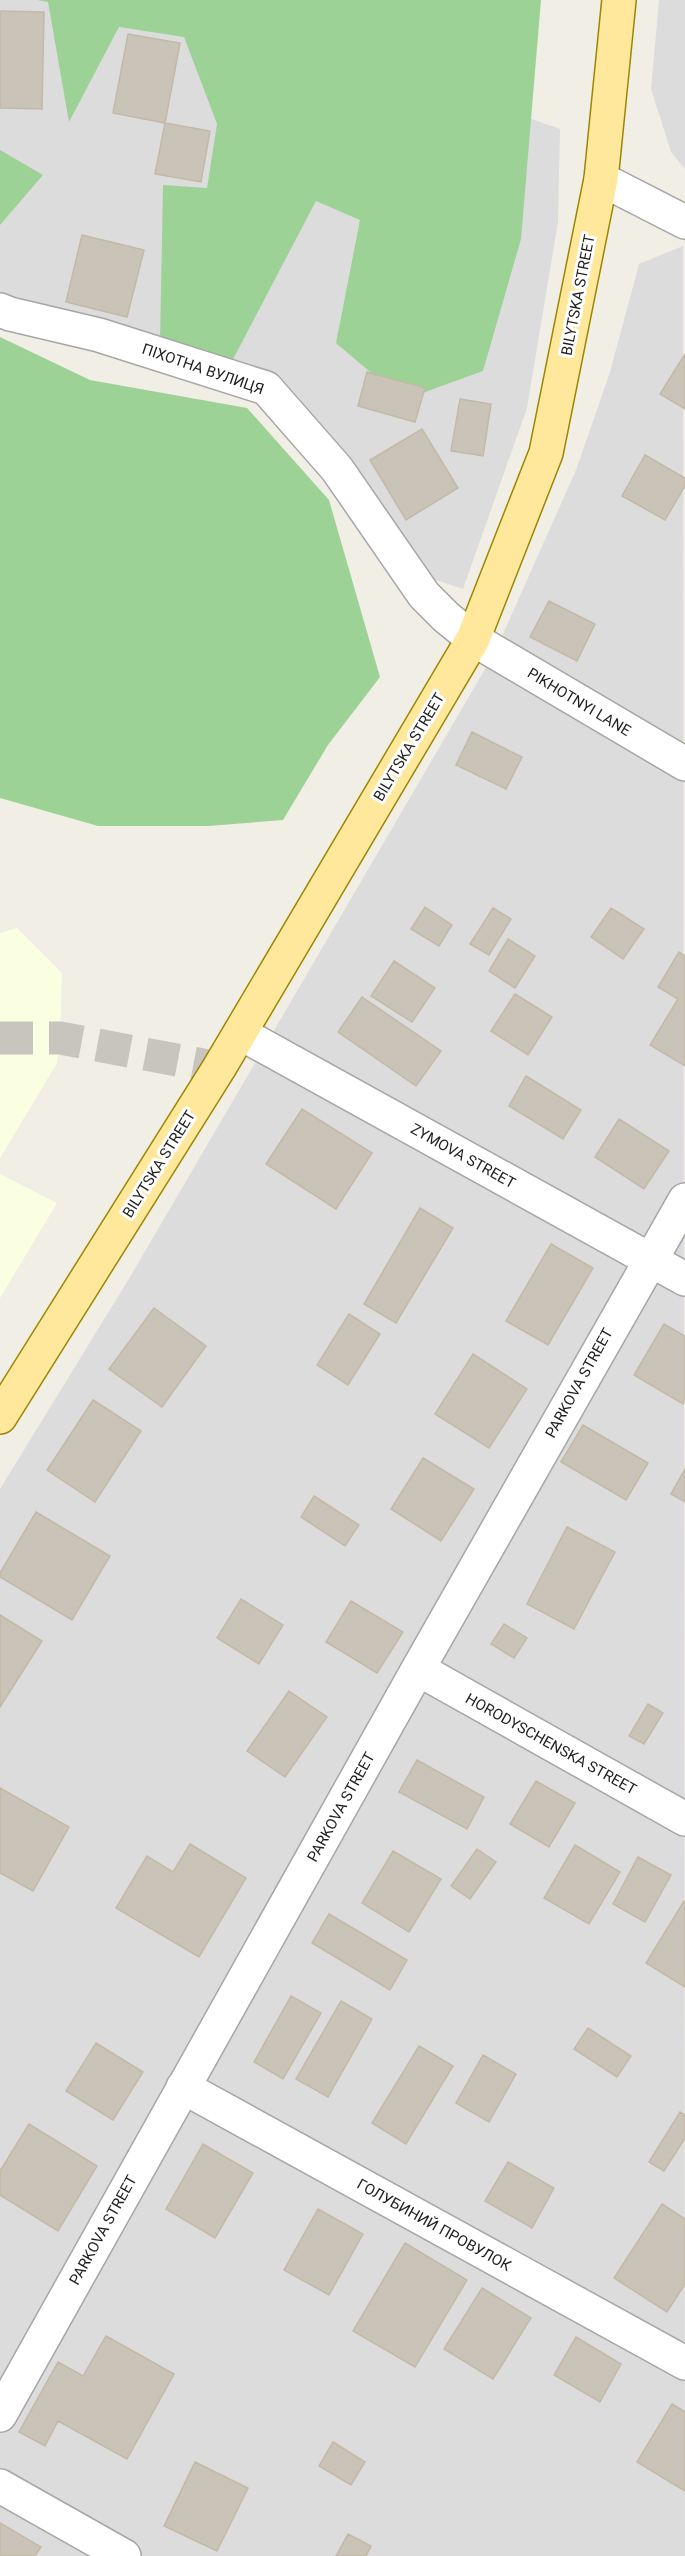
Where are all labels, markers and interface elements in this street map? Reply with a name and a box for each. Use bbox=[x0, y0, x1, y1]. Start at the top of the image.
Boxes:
street label: BILYTSKA STREET bbox=[557, 233, 599, 357]
street label: ПІХОТНА ВУЛИЦЯ bbox=[140, 340, 266, 398]
street label: PIKHOTNYI LANE bbox=[524, 664, 634, 740]
street label: BILYTSKA STREET bbox=[370, 690, 448, 804]
street label: BILYTSKA STREET bbox=[119, 1107, 199, 1221]
street label: ZYMOVA STREET bbox=[407, 1120, 519, 1192]
street label: PARKOVA STREET bbox=[541, 1325, 617, 1441]
street label: HORODYSCHENSKA STREET bbox=[462, 1689, 640, 1799]
street label: PARKOVA STREET bbox=[303, 1749, 379, 1865]
street label: PARKOVA STREET bbox=[65, 2172, 141, 2288]
street label: ГОЛУБИНИЙ ПРОВУЛОК bbox=[354, 2175, 514, 2275]

